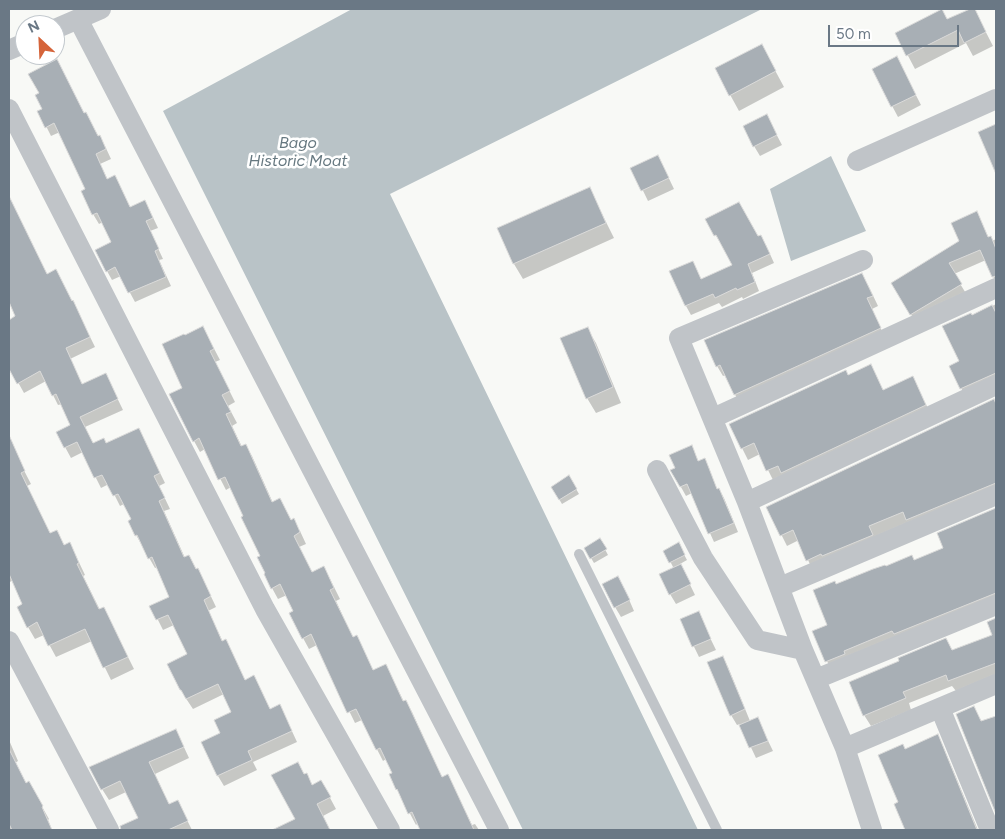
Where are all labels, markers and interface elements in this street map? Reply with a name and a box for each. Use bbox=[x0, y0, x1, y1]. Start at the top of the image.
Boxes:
north arrow bbox=[15, 15, 65, 65]
scale bar bbox=[830, 15, 961, 47]
text: N bbox=[25, 17, 42, 37]
text: 50 m bbox=[836, 25, 871, 43]
water label: Bago Historic Moat bbox=[249, 133, 347, 171]

